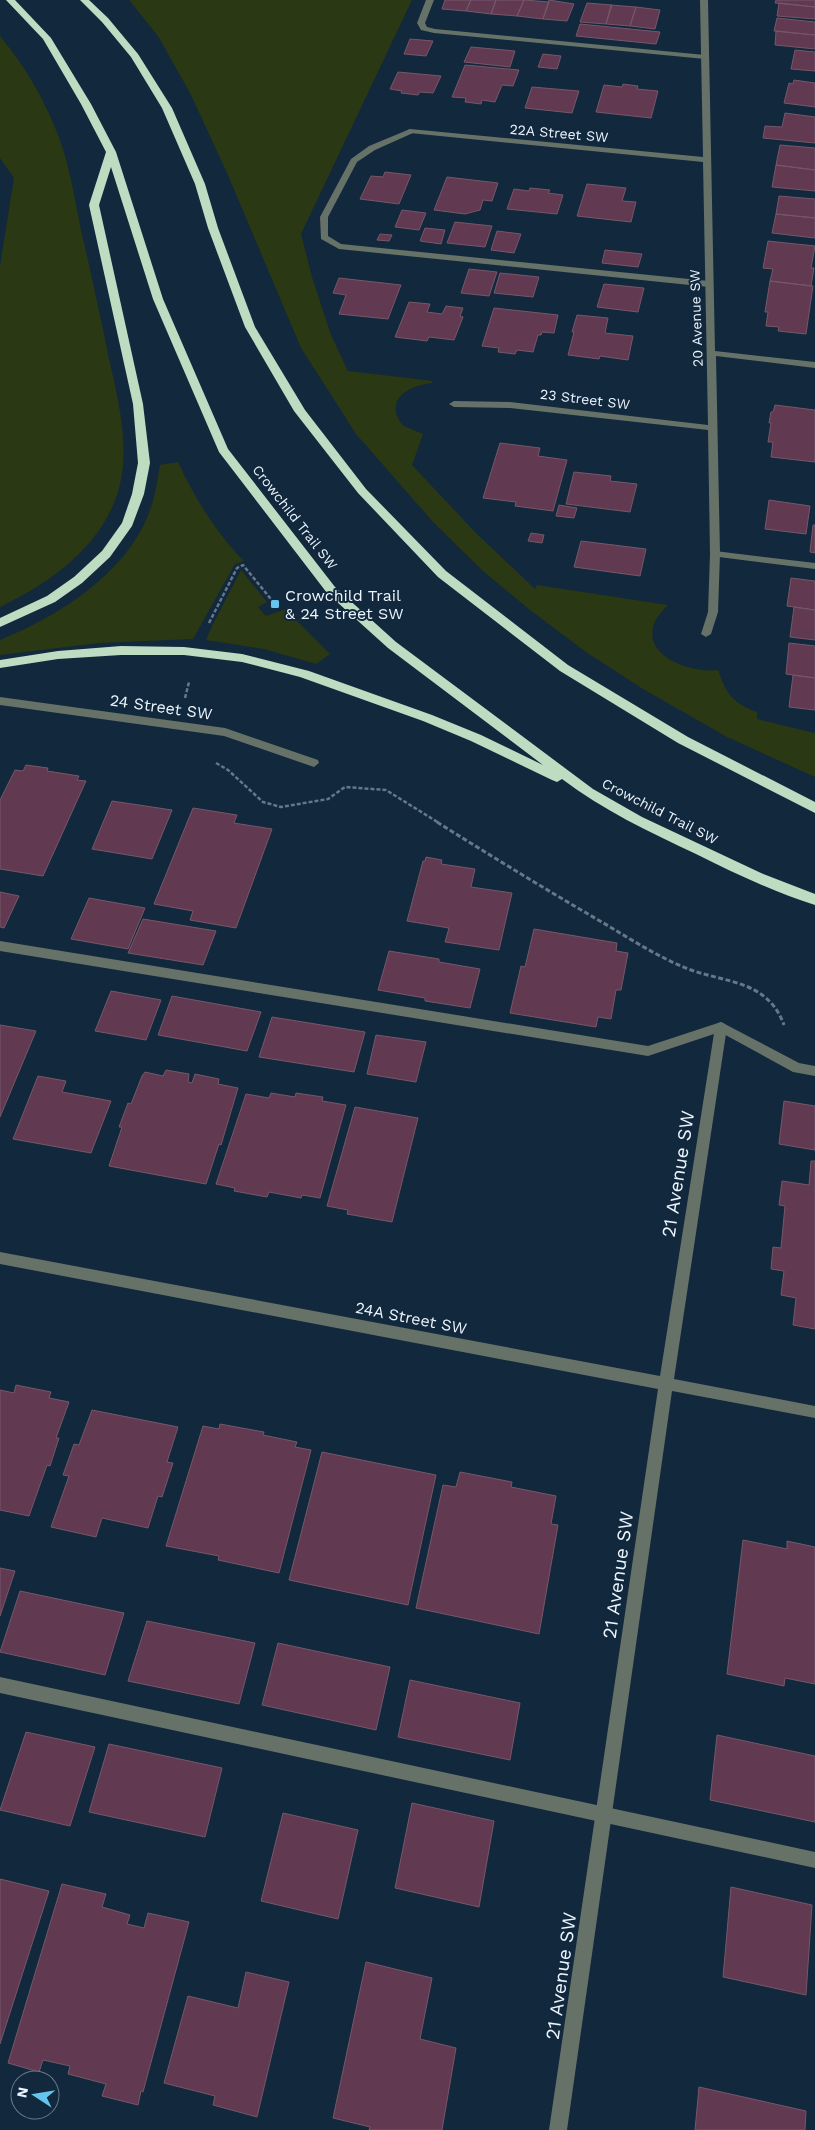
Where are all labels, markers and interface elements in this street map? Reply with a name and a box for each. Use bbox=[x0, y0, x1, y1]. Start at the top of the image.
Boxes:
street label: 22A Street SW bbox=[509, 121, 609, 145]
street label: 20 Avenue SW bbox=[686, 269, 706, 367]
street label: 23 Street SW bbox=[539, 386, 631, 412]
street label: Crowchild Trail SW bbox=[249, 462, 341, 572]
place label: Crowchild Trail & 24 Street SW bbox=[285, 586, 404, 623]
marker: Crowchild Trail & 24 Street SW bbox=[269, 598, 281, 610]
street label: 24 Street SW bbox=[109, 690, 213, 724]
street label: Crowchild Trail SW bbox=[599, 775, 721, 847]
street label: 21 Avenue SW bbox=[657, 1109, 699, 1239]
street label: 24A Street SW bbox=[354, 1298, 468, 1338]
street label: 21 Avenue SW bbox=[598, 1510, 638, 1640]
street label: 21 Avenue SW bbox=[541, 1911, 581, 2041]
north arrow bbox=[10, 2070, 60, 2120]
text: N bbox=[13, 2086, 31, 2099]

